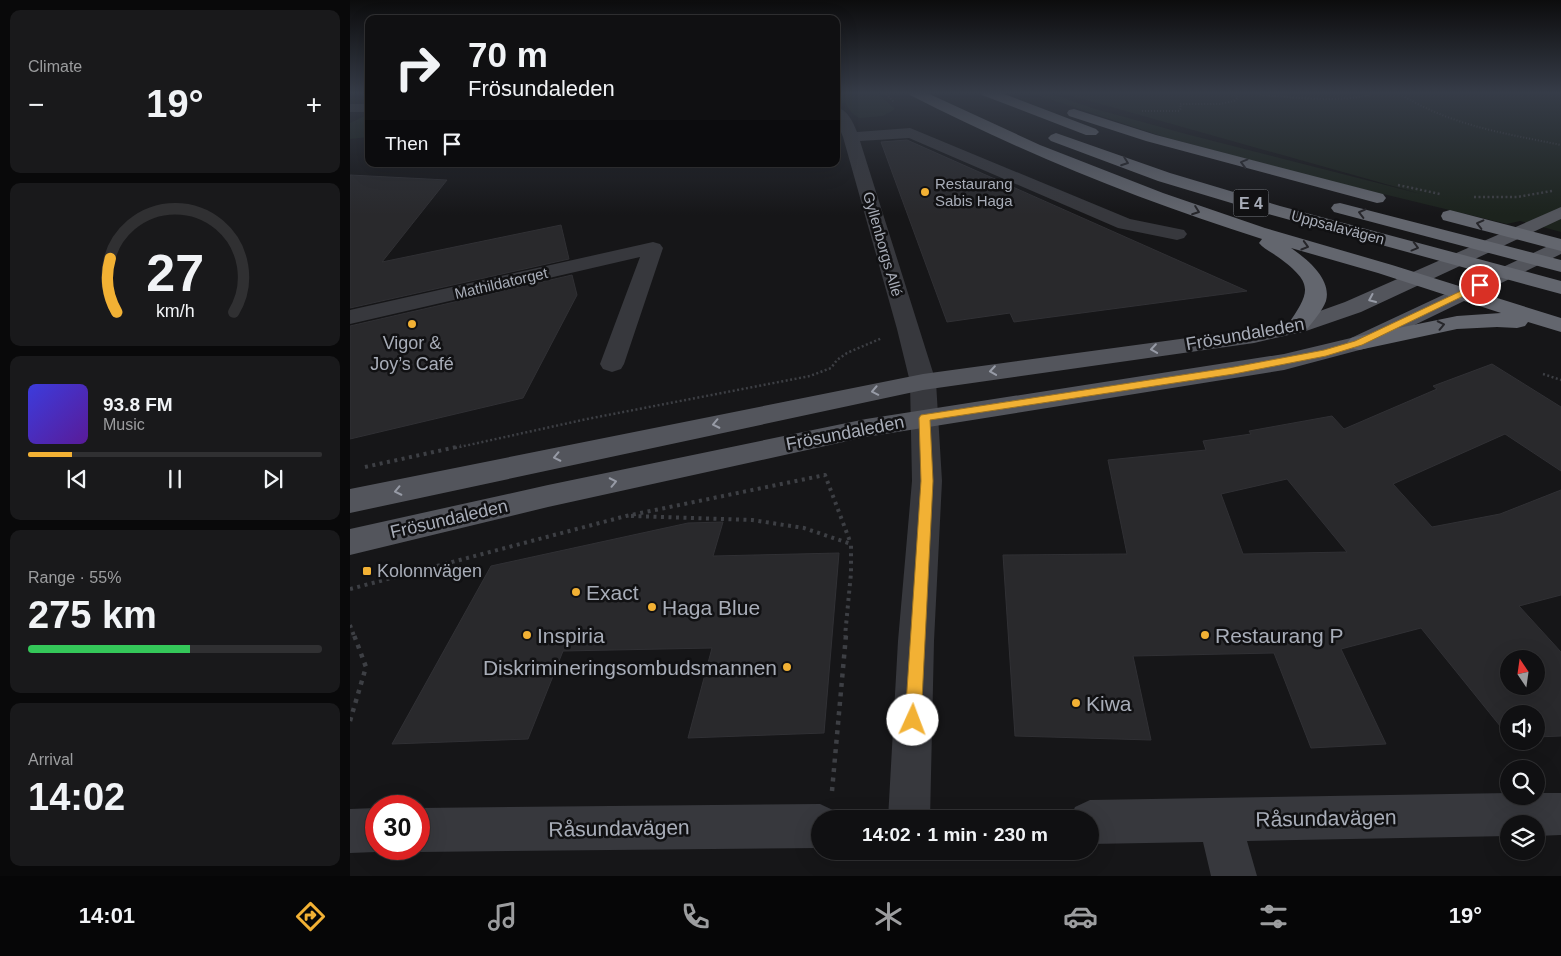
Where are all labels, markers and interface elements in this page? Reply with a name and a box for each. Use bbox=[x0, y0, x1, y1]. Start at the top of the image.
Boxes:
icon: right bbox=[385, 35, 450, 100]
text: 70 m bbox=[468, 35, 548, 74]
text: Climate bbox=[28, 58, 82, 75]
text: Frösundaleden bbox=[468, 76, 615, 101]
text: 19° bbox=[146, 83, 204, 125]
text: − bbox=[28, 89, 44, 120]
text: + bbox=[306, 89, 322, 120]
icon: arrive bbox=[438, 130, 466, 158]
text: Then bbox=[385, 133, 428, 154]
one-way arrow bbox=[1120, 156, 1128, 166]
one-way arrow bbox=[1239, 158, 1248, 169]
place label: Restaurang Sabis Haga bbox=[935, 175, 1013, 209]
marker: Restaurang Sabis Haga bbox=[919, 186, 931, 198]
street label: Gyllenborgs Allé bbox=[860, 190, 906, 298]
road number: E 4 bbox=[1234, 190, 1268, 217]
one-way arrow bbox=[1191, 205, 1200, 215]
street label: Uppsalavägen bbox=[1289, 206, 1387, 248]
one-way arrow bbox=[1357, 208, 1366, 219]
one-way arrow bbox=[1475, 219, 1484, 230]
one-way arrow bbox=[1300, 240, 1308, 250]
one-way arrow bbox=[1410, 241, 1419, 252]
text: 27 bbox=[146, 244, 204, 302]
street label: Mathildatorget bbox=[453, 264, 550, 302]
pin bbox=[1459, 264, 1501, 306]
icon: arrive bbox=[1466, 271, 1494, 299]
one-way arrow bbox=[1368, 292, 1377, 303]
text: km/h bbox=[156, 301, 194, 321]
street label: Frösundaleden bbox=[1184, 314, 1306, 354]
marker: Vigor & Joy’s Café bbox=[406, 318, 418, 330]
one-way arrow bbox=[1436, 320, 1445, 331]
place label: Vigor & Joy’s Café bbox=[370, 333, 454, 374]
one-way arrow bbox=[1149, 343, 1157, 354]
one-way arrow bbox=[988, 365, 996, 376]
one-way arrow bbox=[870, 385, 879, 396]
text: 93.8 FM bbox=[103, 394, 173, 415]
street label: Frösundaleden bbox=[784, 412, 906, 454]
text: Music bbox=[103, 416, 145, 433]
one-way arrow bbox=[711, 418, 720, 429]
one-way arrow bbox=[552, 452, 561, 462]
icon: previous bbox=[63, 465, 91, 493]
icon: pause bbox=[161, 465, 189, 493]
icon: next bbox=[259, 465, 287, 493]
one-way arrow bbox=[609, 477, 618, 488]
one-way arrow bbox=[393, 485, 402, 496]
street label: Frösundaleden bbox=[388, 496, 510, 542]
place label: Kolonnvägen bbox=[377, 561, 482, 581]
marker: Kolonnvägen bbox=[361, 565, 373, 577]
text: Range · 55% bbox=[28, 569, 121, 586]
place label: Exact bbox=[586, 581, 639, 604]
marker: Exact bbox=[570, 586, 582, 598]
text: 275 km bbox=[28, 594, 157, 636]
place label: Haga Blue bbox=[662, 596, 760, 619]
marker: Haga Blue bbox=[646, 601, 658, 613]
place label: Inspiria bbox=[537, 624, 605, 647]
place label: Restaurang P bbox=[1215, 624, 1343, 647]
marker: Inspiria bbox=[521, 629, 533, 641]
marker: Restaurang P bbox=[1199, 629, 1211, 641]
north arrow bbox=[1500, 650, 1545, 695]
map controls bbox=[1500, 650, 1545, 860]
place label: Diskrimineringsombudsmannen bbox=[483, 656, 777, 679]
marker: Diskrimineringsombudsmannen bbox=[781, 661, 793, 673]
place label: Kiwa bbox=[1086, 692, 1132, 715]
position arrow bbox=[886, 693, 938, 745]
marker: Kiwa bbox=[1070, 697, 1082, 709]
button: sound bbox=[1500, 705, 1545, 750]
text: Arrival bbox=[28, 751, 73, 768]
button: search bbox=[1500, 760, 1545, 805]
text: 14:02 bbox=[28, 776, 125, 818]
speed limit sign: 30 bbox=[365, 795, 430, 860]
street label: Råsundavägen bbox=[1255, 805, 1397, 831]
street label: Råsundavägen bbox=[548, 815, 690, 841]
button: layers bbox=[1500, 815, 1545, 860]
text: 14:02 · 1 min · 230 m bbox=[862, 824, 1048, 845]
icon: directions bbox=[293, 899, 328, 934]
icon: music bbox=[485, 899, 520, 934]
icon: phone bbox=[678, 899, 713, 934]
icon: climate bbox=[871, 899, 906, 934]
icon: car bbox=[1063, 899, 1098, 934]
icon: filters bbox=[1256, 899, 1291, 934]
text: 14:01 bbox=[79, 903, 135, 928]
text: 19° bbox=[1449, 903, 1482, 928]

